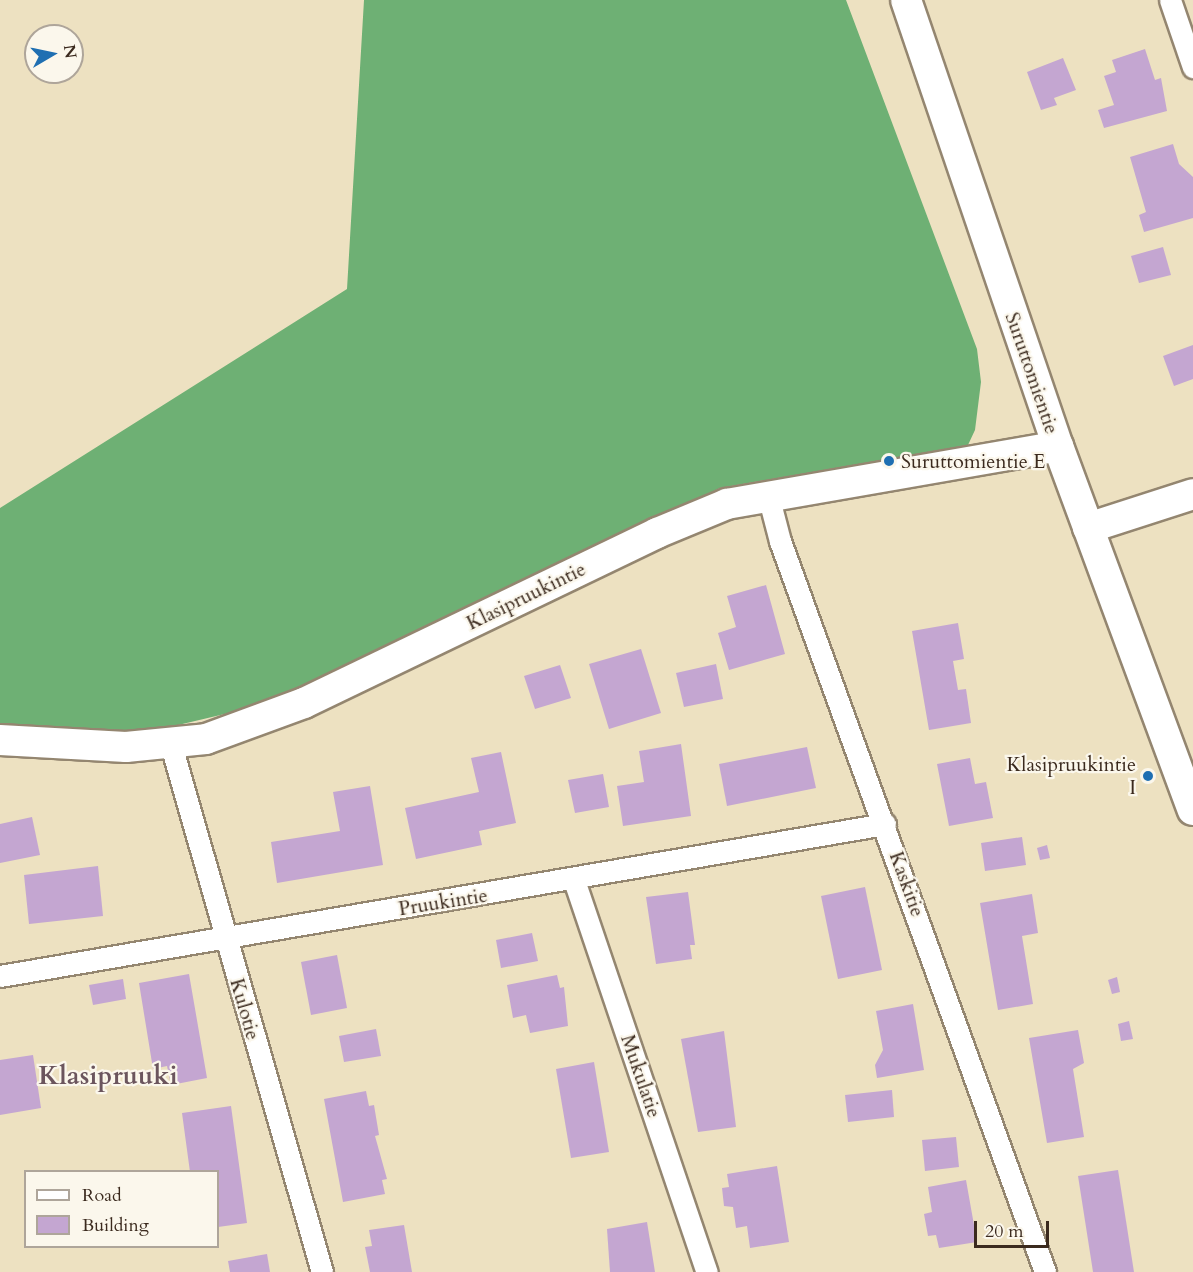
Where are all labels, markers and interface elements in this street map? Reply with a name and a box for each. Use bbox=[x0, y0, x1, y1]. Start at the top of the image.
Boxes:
north arrow bbox=[24, 24, 84, 84]
text: N bbox=[58, 43, 82, 60]
street label: Suruttomientie bbox=[1000, 309, 1064, 437]
place label: Suruttomientie E bbox=[901, 449, 1045, 473]
marker: Suruttomientie E bbox=[882, 454, 896, 468]
street label: Klasipruukintie bbox=[463, 557, 589, 635]
place label: Klasipruukintie I bbox=[1006, 752, 1136, 799]
marker: Klasipruukintie I bbox=[1141, 769, 1155, 783]
street label: Kaskitie bbox=[884, 848, 930, 920]
street label: Pruukintie bbox=[397, 883, 489, 921]
street label: Kulotie bbox=[225, 976, 265, 1042]
street label: Mukulatie bbox=[616, 1031, 666, 1121]
district label: Klasipruuki bbox=[38, 1060, 178, 1092]
legend bbox=[24, 1170, 219, 1248]
text: Road bbox=[82, 1183, 122, 1208]
scale bar bbox=[977, 1209, 1052, 1247]
text: Building bbox=[82, 1213, 149, 1238]
text: 20 m bbox=[985, 1219, 1024, 1244]

